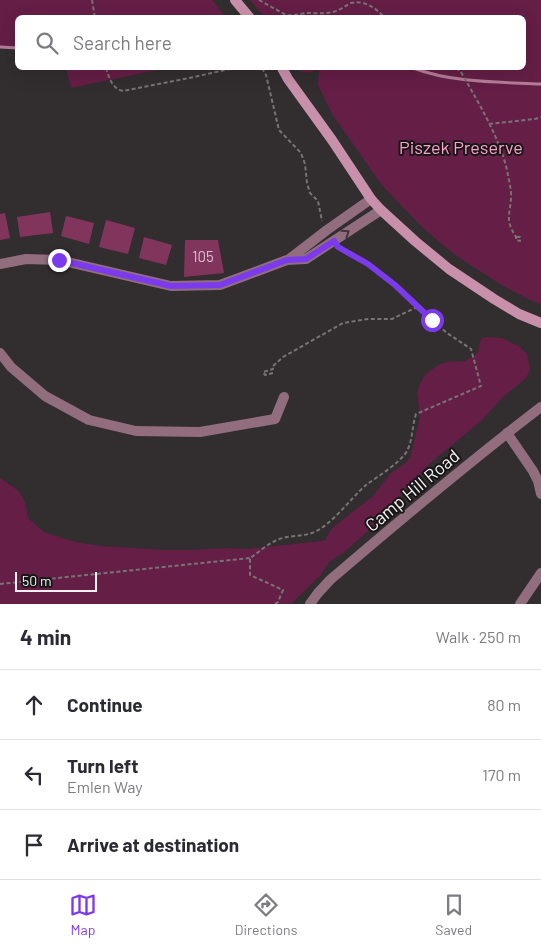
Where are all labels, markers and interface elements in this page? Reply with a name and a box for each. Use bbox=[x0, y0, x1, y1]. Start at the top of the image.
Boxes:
search box bbox=[15, 15, 526, 70]
icon: search bbox=[33, 29, 61, 57]
text: Search here bbox=[73, 31, 172, 54]
park label: Piszek Preserve bbox=[399, 136, 523, 158]
one-way arrow bbox=[340, 230, 350, 239]
house number: 105 bbox=[192, 247, 214, 265]
route end bbox=[48, 249, 71, 272]
route start bbox=[421, 309, 444, 332]
street label: Camp Hill Road bbox=[360, 444, 464, 536]
scale bar bbox=[15, 569, 98, 592]
text: 50 m bbox=[22, 572, 51, 589]
text: 4 min bbox=[20, 624, 71, 649]
text: Walk · 250 m bbox=[436, 627, 521, 646]
icon: ahead bbox=[20, 691, 48, 719]
text: Continue bbox=[67, 693, 143, 716]
text: 80 m bbox=[487, 695, 521, 714]
text: Turn left bbox=[67, 754, 138, 777]
icon: left bbox=[20, 761, 48, 789]
text: 170 m bbox=[482, 765, 521, 784]
text: Emlen Way bbox=[67, 777, 143, 796]
icon: arrive bbox=[20, 831, 48, 859]
text: Arrive at destination bbox=[67, 833, 239, 856]
tab: Map bbox=[69, 891, 97, 938]
tab: Directions bbox=[235, 891, 297, 938]
tab: Saved bbox=[435, 891, 472, 938]

